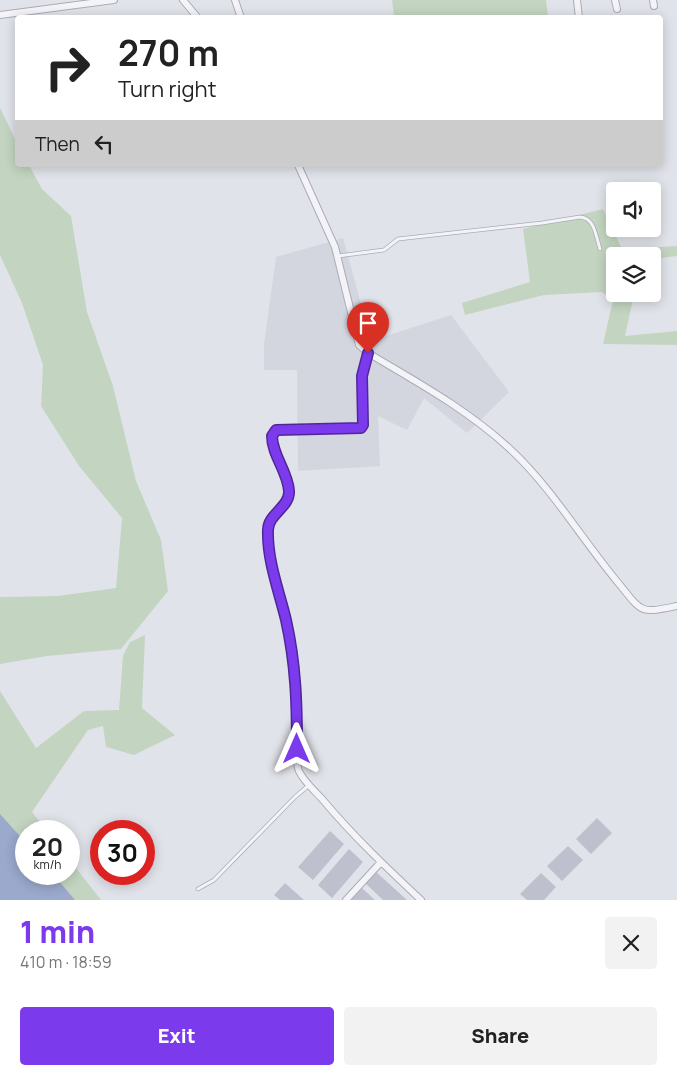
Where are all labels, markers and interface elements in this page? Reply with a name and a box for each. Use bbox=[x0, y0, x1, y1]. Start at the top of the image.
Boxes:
text: 270 m bbox=[118, 29, 219, 77]
icon: right bbox=[35, 35, 100, 100]
text: Turn right bbox=[118, 74, 216, 104]
icon: left bbox=[90, 130, 118, 158]
text: Then bbox=[35, 131, 80, 157]
map controls bbox=[606, 182, 661, 302]
button: sound bbox=[606, 182, 661, 237]
button: layers bbox=[606, 247, 661, 302]
pin bbox=[347, 302, 389, 353]
icon: arrive bbox=[354, 309, 382, 337]
position arrow bbox=[270, 722, 322, 774]
speed limit sign: 30 bbox=[90, 820, 155, 885]
text: 20 bbox=[32, 829, 63, 864]
text: km/h bbox=[34, 856, 61, 873]
text: 1 min bbox=[20, 911, 95, 952]
button: close bbox=[605, 917, 657, 969]
text: 410 m · 18:59 bbox=[20, 951, 112, 973]
button: Exit bbox=[20, 1007, 334, 1065]
button: Share bbox=[344, 1007, 657, 1065]

